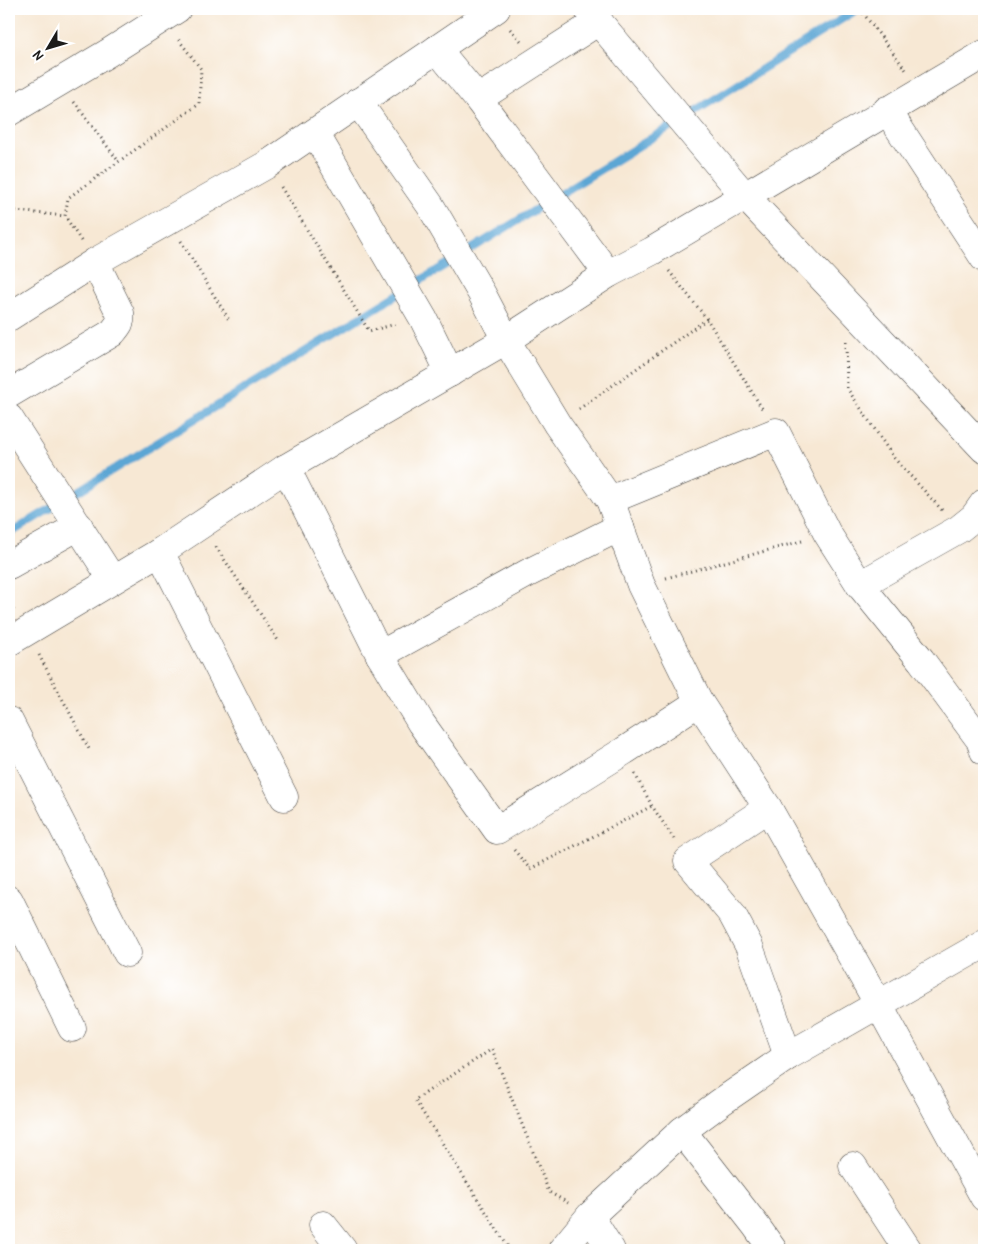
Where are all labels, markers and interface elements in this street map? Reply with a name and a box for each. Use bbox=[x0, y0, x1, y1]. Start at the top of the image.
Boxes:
north arrow bbox=[22, 22, 72, 72]
text: N bbox=[27, 47, 47, 65]

